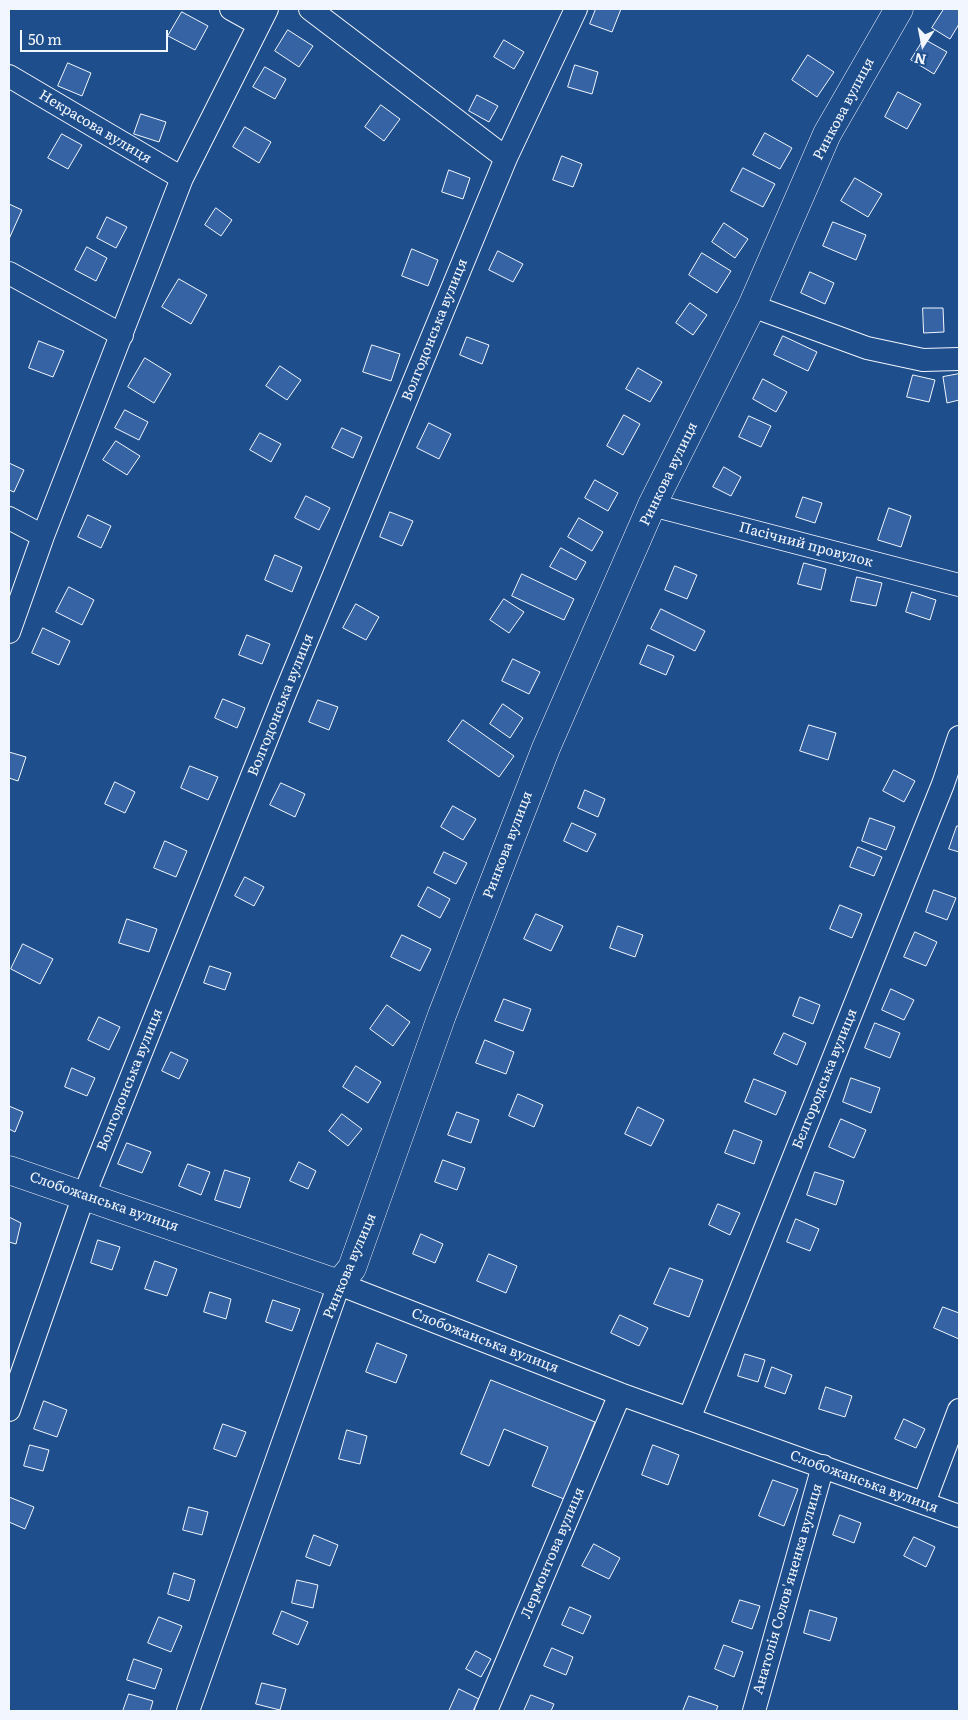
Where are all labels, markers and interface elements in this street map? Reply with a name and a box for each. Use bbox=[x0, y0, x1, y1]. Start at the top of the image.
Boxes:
scale bar bbox=[22, 20, 170, 52]
north arrow bbox=[898, 20, 948, 70]
text: 50 m bbox=[28, 27, 62, 50]
text: N bbox=[912, 49, 928, 71]
street label: Ринкова вулиця bbox=[810, 55, 878, 163]
street label: Некрасова вулиця bbox=[36, 87, 154, 167]
street label: Волгодонська вулиця bbox=[399, 256, 471, 404]
street label: Ринкова вулиця bbox=[637, 419, 701, 529]
street label: Пасічний провулок bbox=[737, 519, 875, 571]
street label: Волгодонська вулиця bbox=[245, 631, 317, 779]
street label: Ринкова вулиця bbox=[480, 789, 536, 901]
street label: Волгодонська вулиця bbox=[94, 1006, 166, 1154]
street label: Бєлгородська вулиця bbox=[789, 1006, 861, 1152]
street label: Слобожанська вулиця bbox=[27, 1169, 181, 1235]
street label: Ринкова вулиця bbox=[320, 1211, 380, 1321]
street label: Слобожанська вулиця bbox=[409, 1305, 561, 1377]
street label: Слобожанська вулиця bbox=[788, 1447, 940, 1517]
street label: Анатолія Солов'яненка вулиця bbox=[750, 1482, 826, 1696]
street label: Лермонтова вулиця bbox=[518, 1485, 588, 1621]

